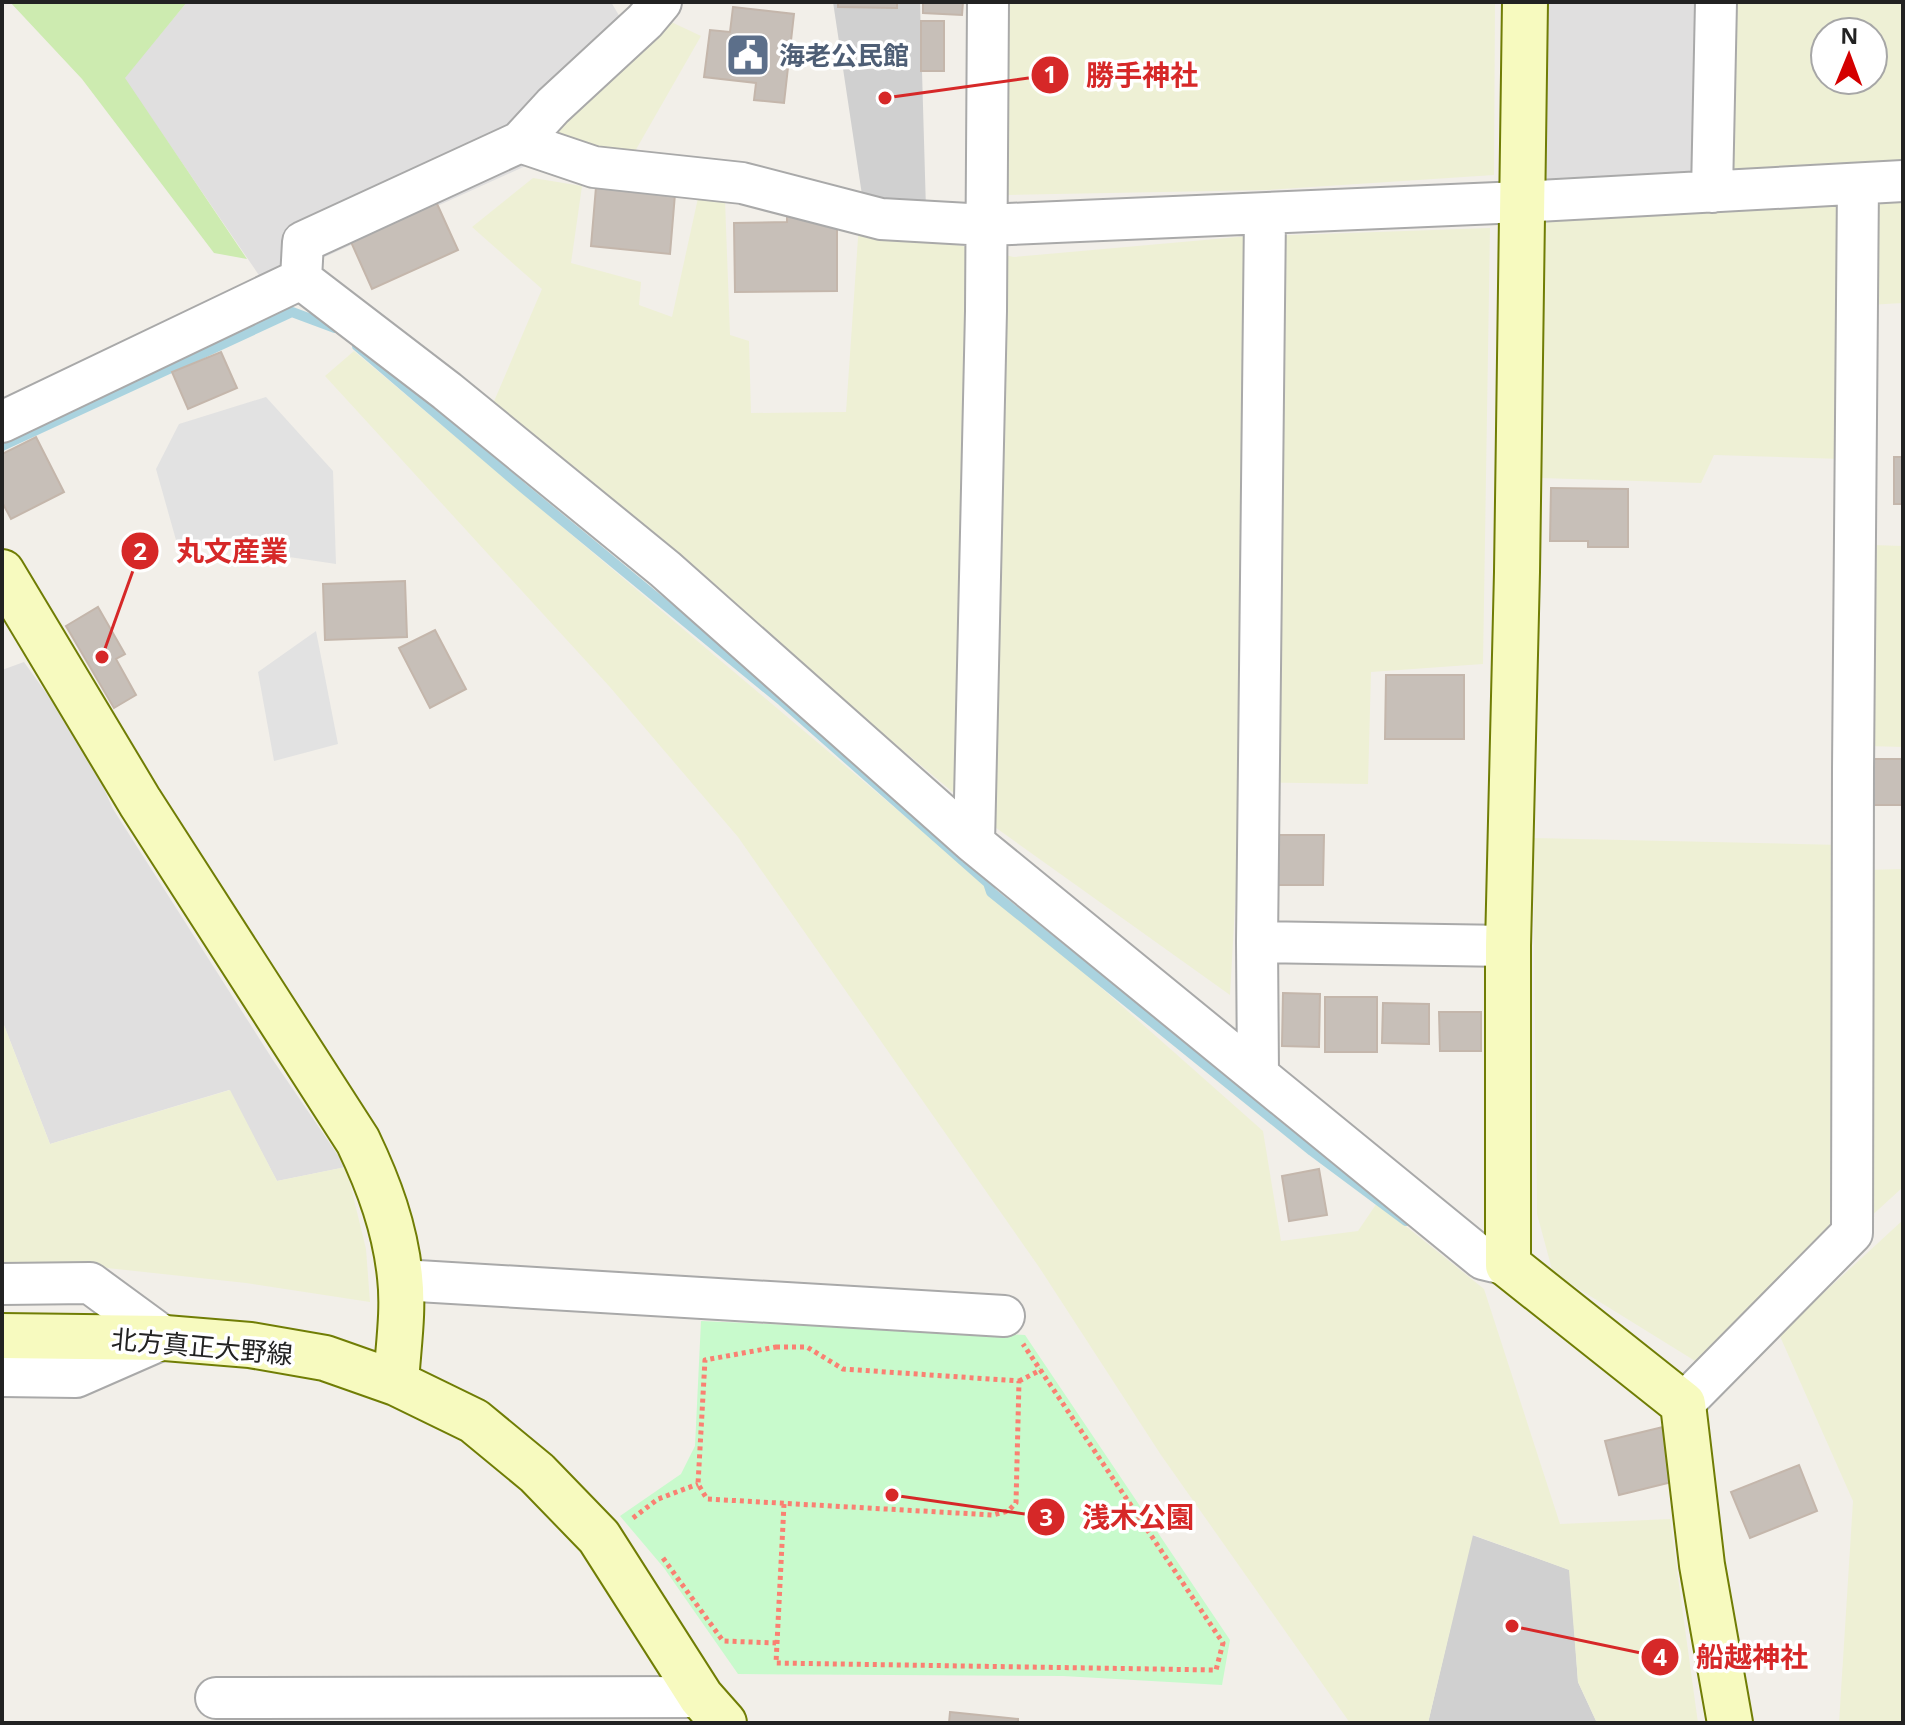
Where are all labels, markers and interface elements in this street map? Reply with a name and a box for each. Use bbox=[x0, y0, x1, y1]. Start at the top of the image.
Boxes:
north arrow bbox=[1809, 16, 1889, 96]
text: N bbox=[1840, 20, 1859, 50]
public building icon: 海老公民館 bbox=[724, 31, 772, 79]
place label: 海老公民館 bbox=[779, 37, 909, 73]
callout: 勝手神社 bbox=[1030, 49, 1214, 101]
text: 勝手神社 bbox=[1086, 55, 1198, 93]
text: 1 bbox=[1043, 57, 1057, 90]
callout: 丸文産業 bbox=[120, 525, 304, 577]
text: 丸文産業 bbox=[176, 531, 288, 569]
text: 2 bbox=[133, 534, 147, 567]
street label: 北方真正大野線 bbox=[110, 1320, 294, 1372]
callout: 浅木公園 bbox=[1026, 1491, 1210, 1543]
text: 浅木公園 bbox=[1082, 1497, 1194, 1535]
text: 3 bbox=[1039, 1500, 1053, 1533]
callout: 船越神社 bbox=[1640, 1631, 1824, 1683]
text: 船越神社 bbox=[1696, 1637, 1808, 1675]
text: 4 bbox=[1653, 1640, 1667, 1673]

